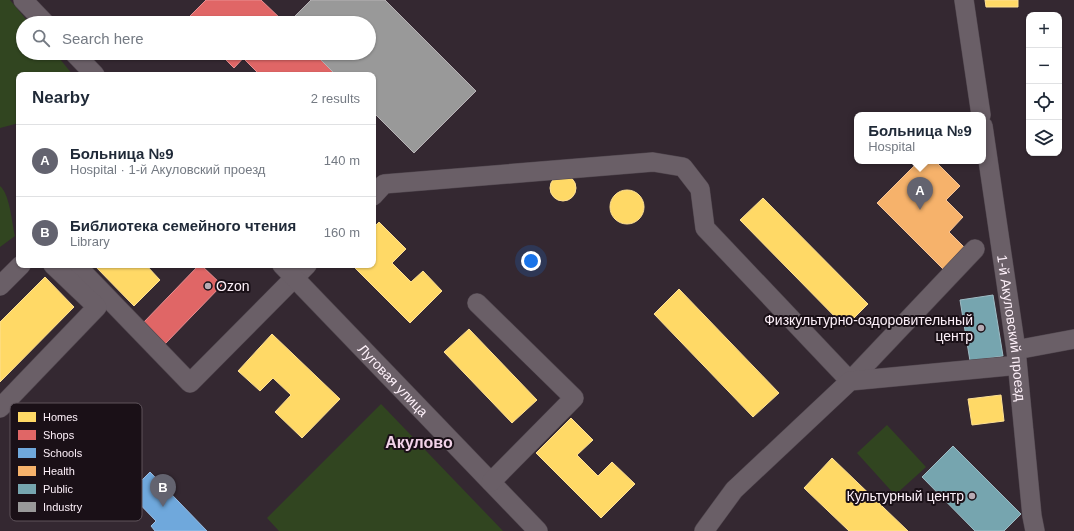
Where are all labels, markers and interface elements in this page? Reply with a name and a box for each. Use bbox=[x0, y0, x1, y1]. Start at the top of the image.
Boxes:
map controls bbox=[1026, 12, 1062, 156]
button: + bbox=[1026, 12, 1062, 48]
search box bbox=[16, 16, 376, 60]
icon: search bbox=[30, 27, 52, 49]
text: Search here bbox=[62, 30, 144, 47]
button: − bbox=[1026, 48, 1062, 84]
button: locate bbox=[1026, 84, 1062, 120]
text: Nearby bbox=[32, 88, 90, 107]
text: 2 results bbox=[311, 91, 360, 106]
popup bbox=[854, 112, 986, 164]
button: layers bbox=[1026, 120, 1062, 156]
text: Больница №9 bbox=[868, 122, 972, 139]
text: Hospital bbox=[868, 139, 915, 154]
text: Больница №9 bbox=[70, 145, 174, 162]
text: A bbox=[40, 153, 50, 168]
text: 140 m bbox=[324, 153, 360, 168]
text: Hospital · 1-й Акуловский проезд bbox=[70, 162, 265, 177]
pin: A bbox=[907, 177, 933, 210]
text: Библиотека семейного чтения bbox=[70, 217, 296, 234]
text: B bbox=[40, 225, 50, 240]
text: 160 m bbox=[324, 225, 360, 240]
text: Library bbox=[70, 234, 110, 249]
your location bbox=[521, 251, 541, 271]
street label: 1-й Акуловский проезд bbox=[994, 254, 1029, 402]
place label: Ozon bbox=[216, 278, 249, 294]
marker: Ozon bbox=[203, 281, 213, 291]
place label: Физкультурно-оздоровительный центр bbox=[764, 312, 973, 344]
marker: Физкультурно-оздоровительный центр bbox=[976, 323, 986, 333]
street label: Луговая улица bbox=[355, 341, 431, 420]
legend bbox=[10, 403, 142, 521]
text: Homes bbox=[43, 411, 78, 423]
text: Shops bbox=[43, 429, 75, 441]
district label: Акулово bbox=[385, 434, 453, 451]
text: Schools bbox=[43, 447, 83, 459]
text: Health bbox=[43, 465, 75, 477]
pin: B bbox=[150, 474, 176, 507]
text: Public bbox=[43, 483, 73, 495]
place label: Культурный центр bbox=[847, 488, 964, 504]
marker: Культурный центр bbox=[967, 491, 977, 501]
text: Industry bbox=[43, 501, 83, 513]

